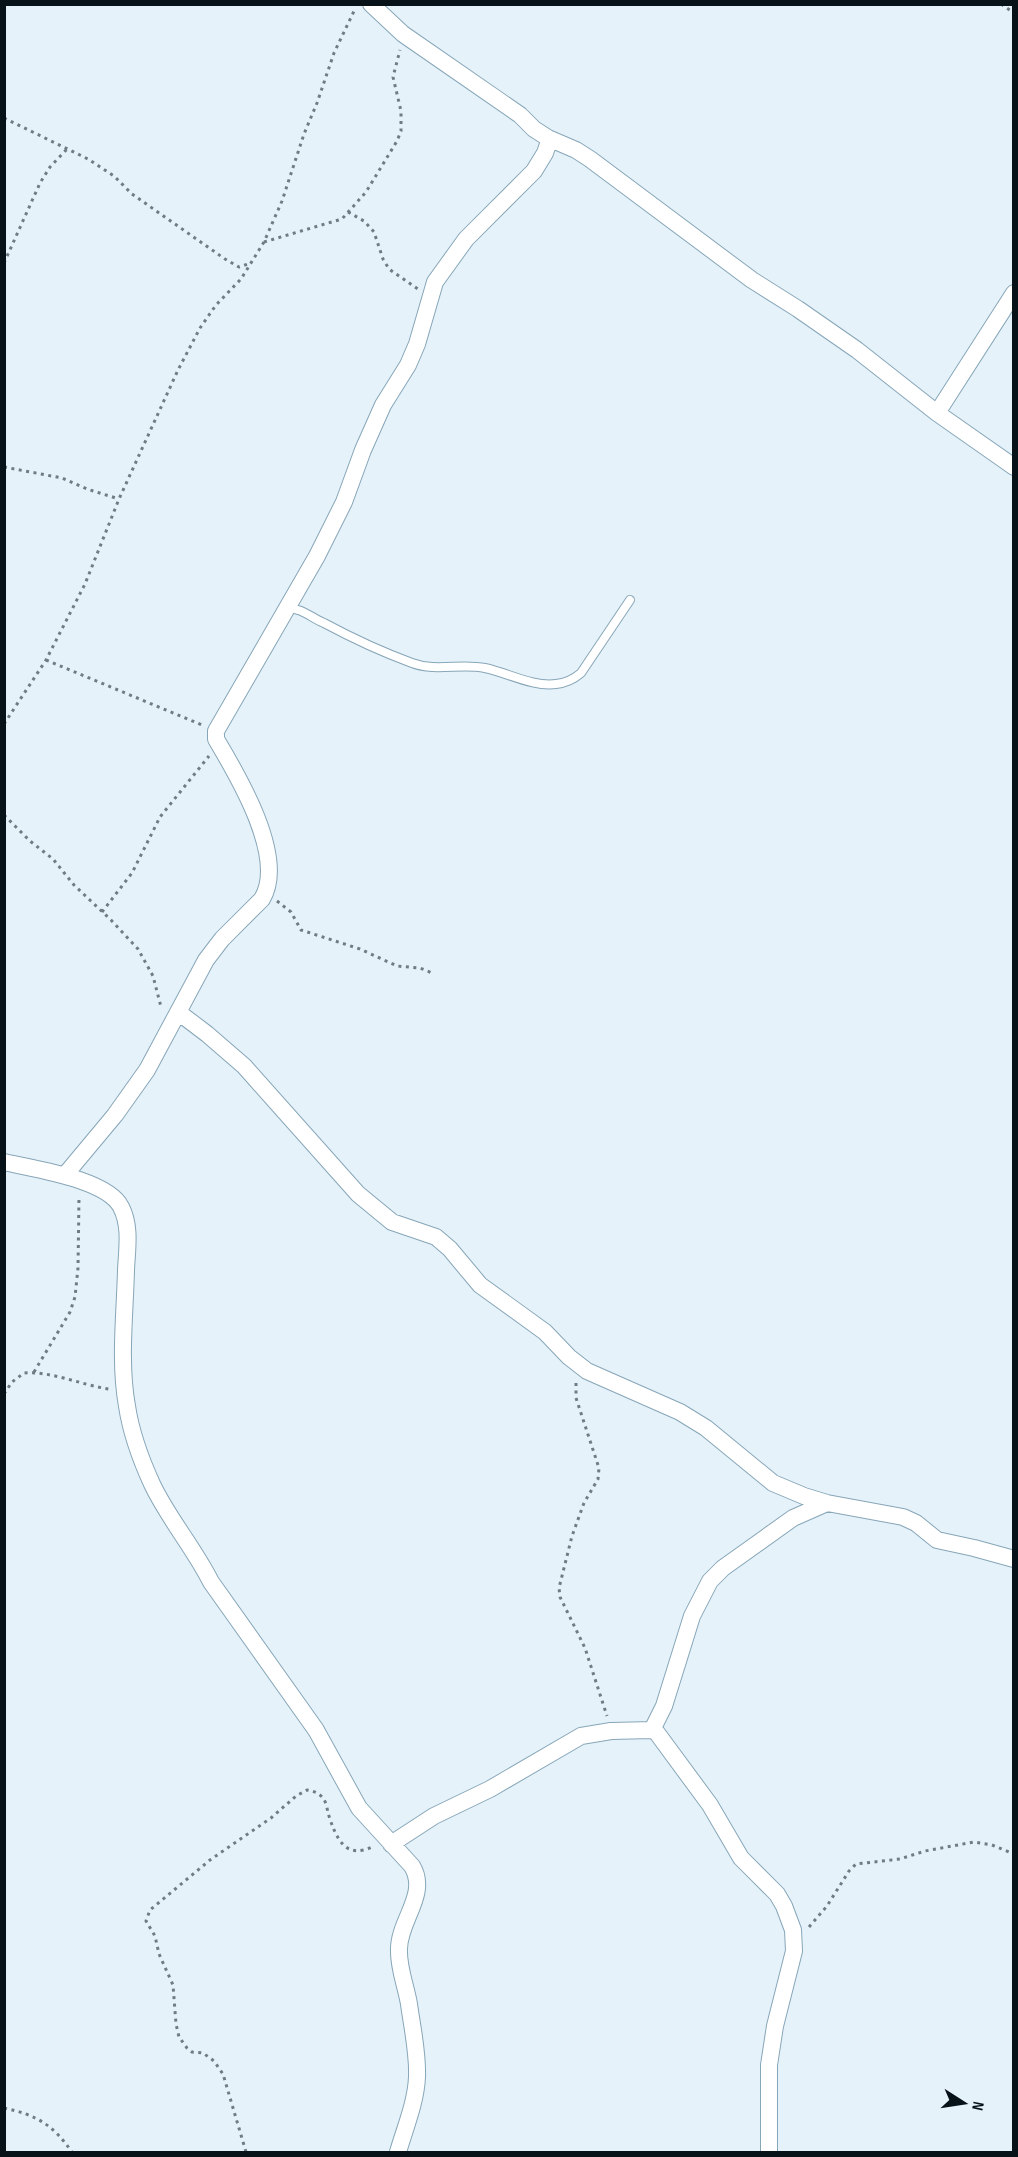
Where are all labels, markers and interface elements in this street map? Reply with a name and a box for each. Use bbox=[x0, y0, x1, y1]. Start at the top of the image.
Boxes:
north arrow bbox=[934, 2073, 994, 2133]
text: N bbox=[967, 2100, 987, 2112]

